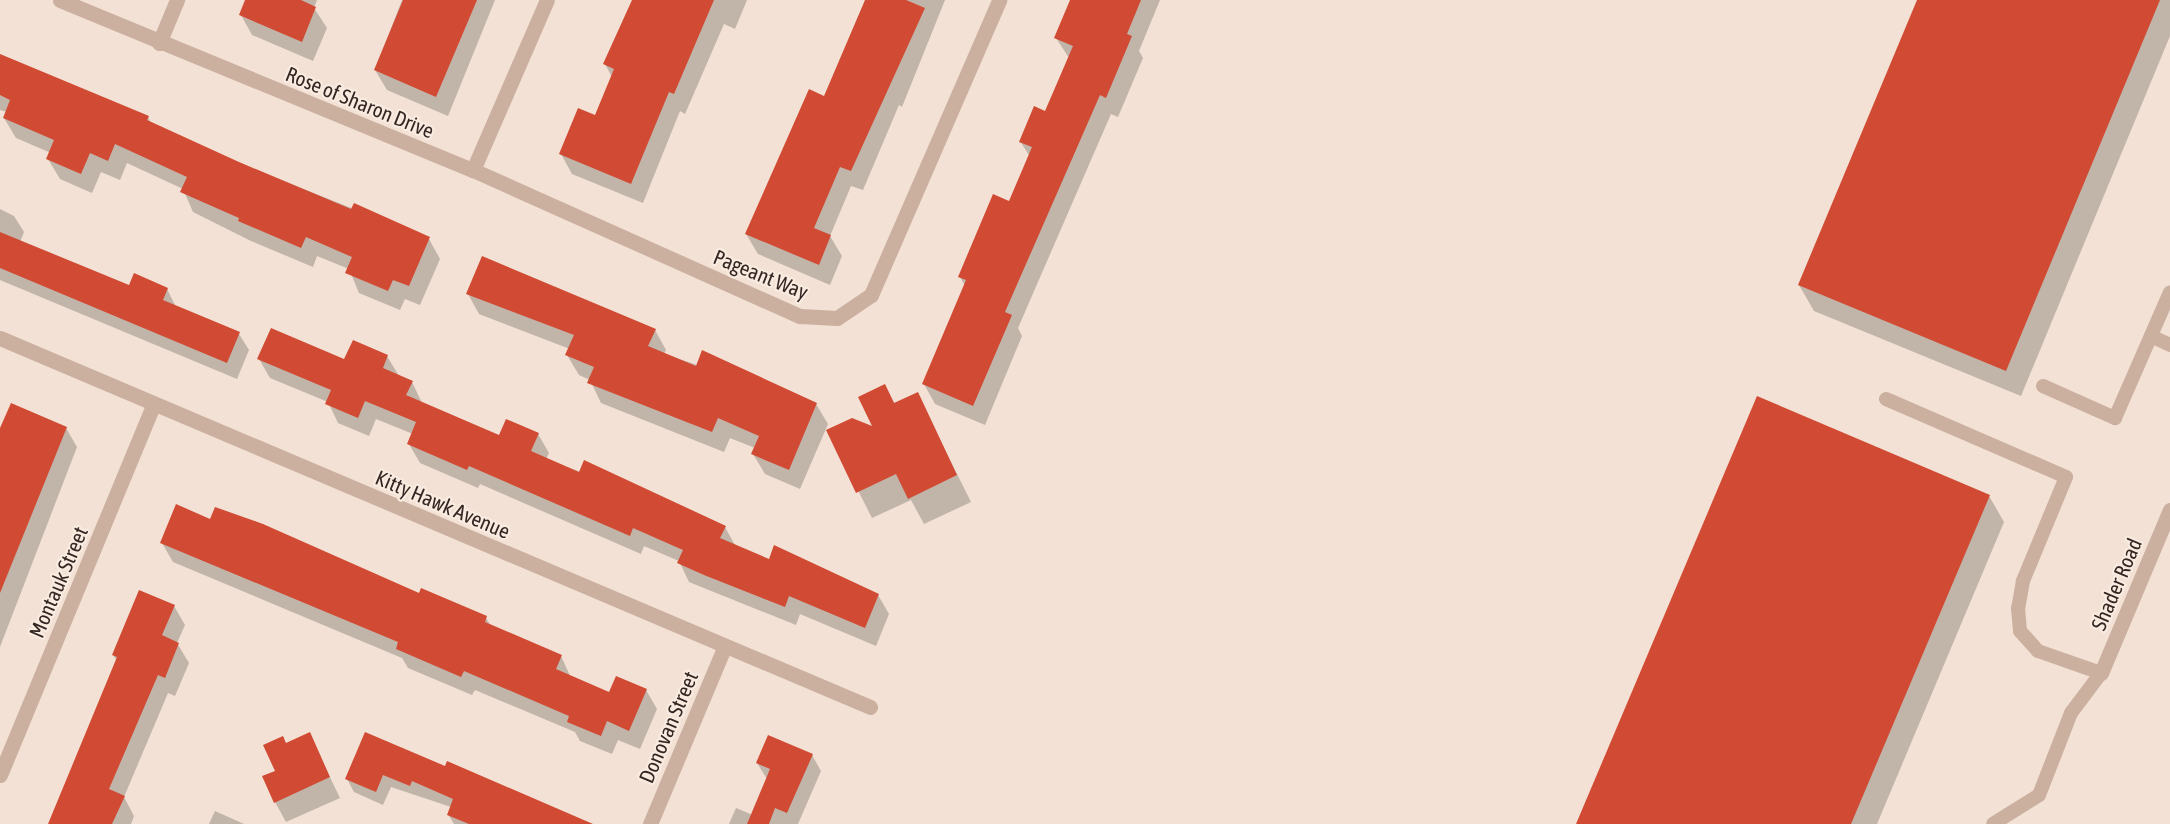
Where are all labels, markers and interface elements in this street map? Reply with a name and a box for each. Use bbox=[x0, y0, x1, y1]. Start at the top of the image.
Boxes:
street label: Rose of Sharon Drive bbox=[282, 61, 438, 143]
street label: Pageant Way bbox=[710, 244, 812, 304]
street label: Kitty Hawk Avenue bbox=[372, 464, 514, 544]
street label: Montauk Street bbox=[23, 523, 93, 641]
street label: Shader Road bbox=[2085, 534, 2147, 634]
street label: Donovan Street bbox=[633, 667, 703, 787]

